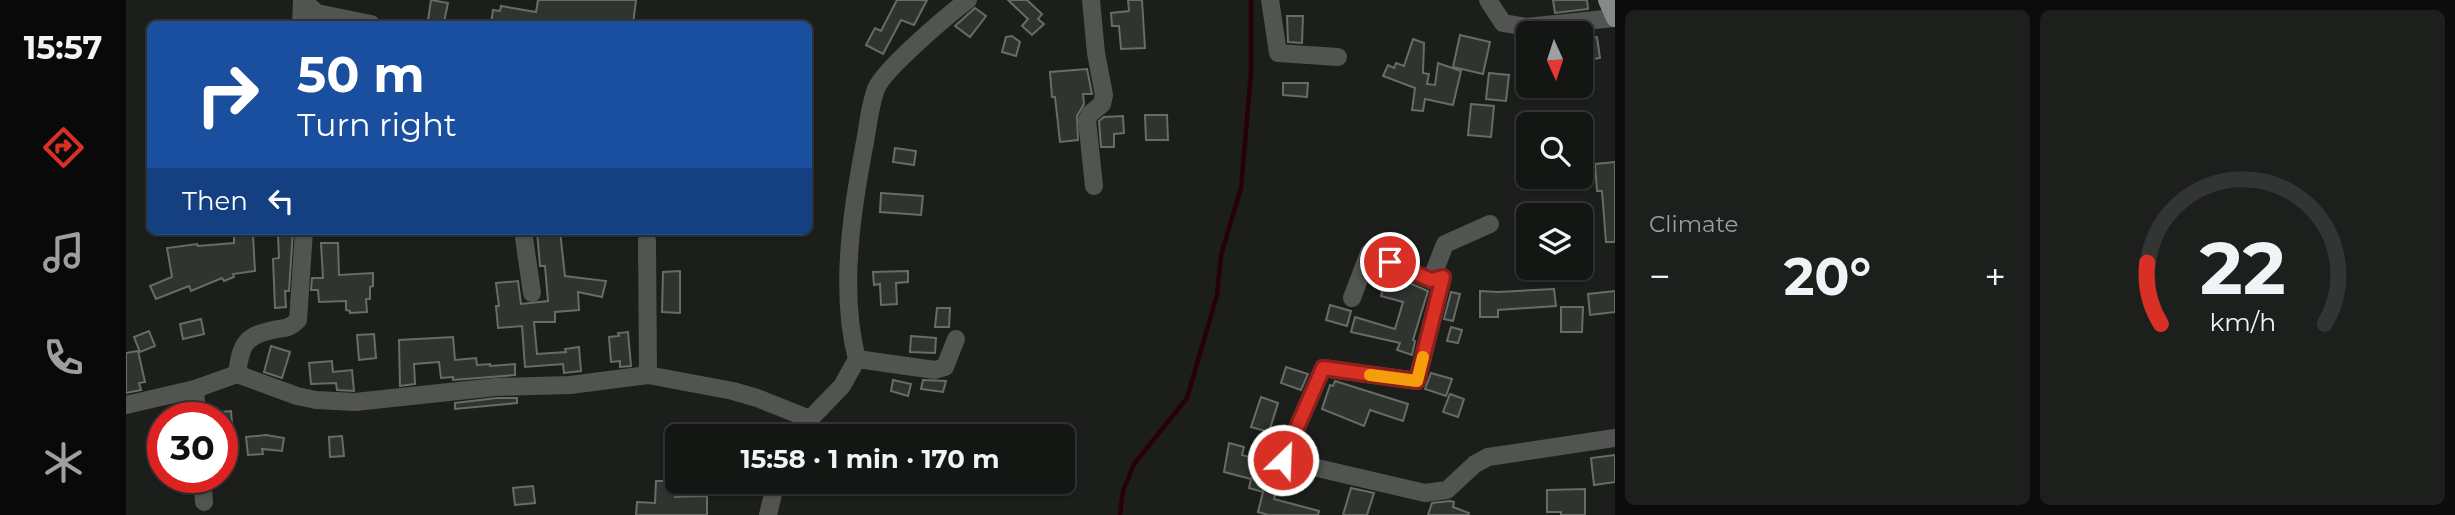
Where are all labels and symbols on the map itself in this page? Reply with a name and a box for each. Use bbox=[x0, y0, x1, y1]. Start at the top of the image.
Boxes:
north arrow bbox=[1516, 21, 1592, 98]
pin bbox=[1360, 232, 1420, 292]
speed limit sign: 30 bbox=[147, 402, 238, 493]
position arrow bbox=[1246, 423, 1320, 497]

